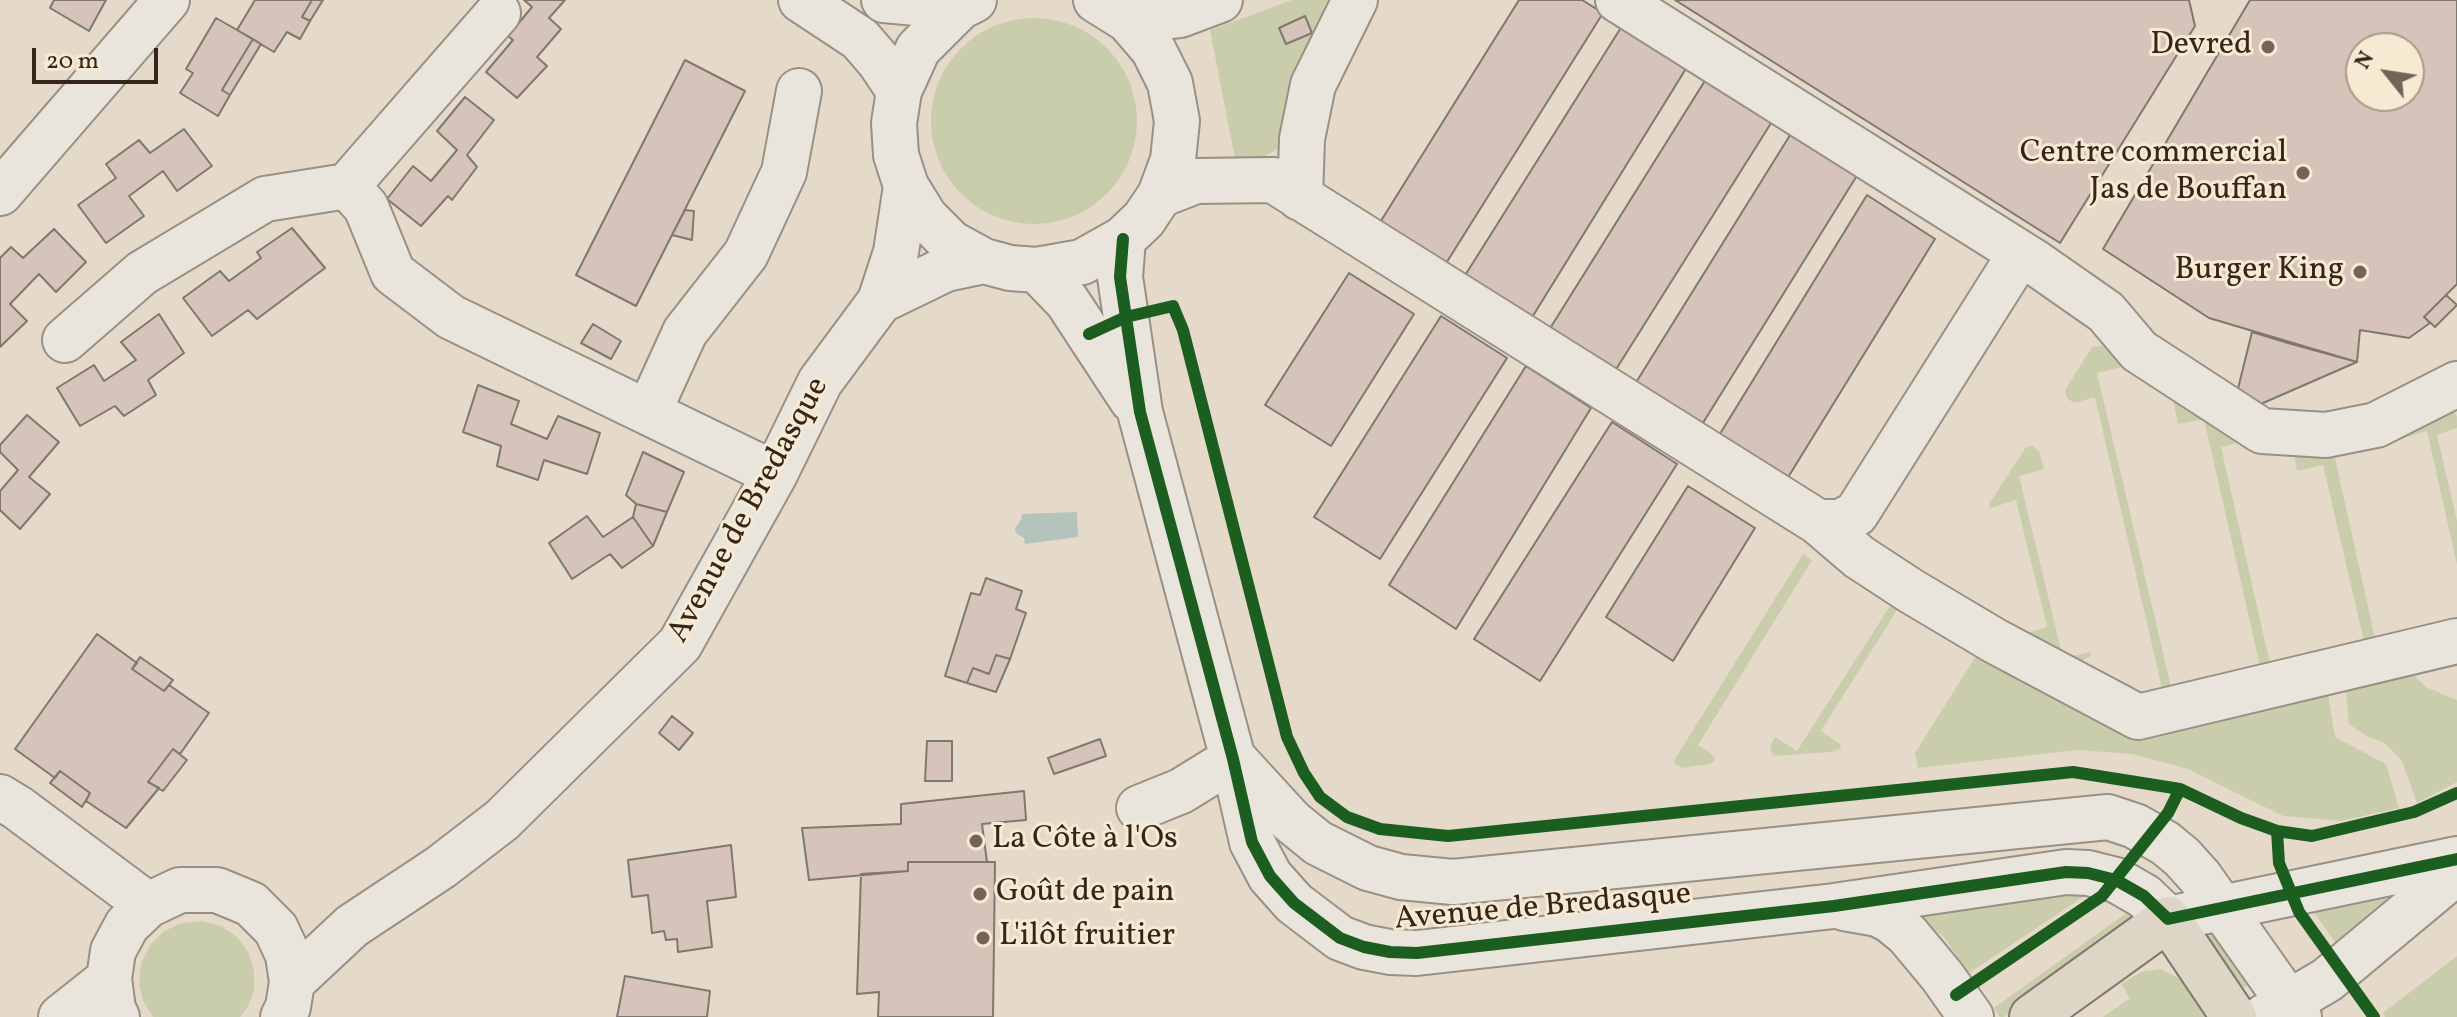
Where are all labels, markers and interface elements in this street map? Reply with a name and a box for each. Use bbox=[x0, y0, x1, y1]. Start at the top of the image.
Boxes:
place label: Devred bbox=[2150, 28, 2252, 66]
scale bar bbox=[36, 32, 162, 82]
north arrow bbox=[2345, 32, 2425, 112]
marker: Devred bbox=[2259, 38, 2277, 56]
text: 20 m bbox=[46, 45, 99, 79]
text: N bbox=[2348, 46, 2383, 75]
place label: Centre commercial Jas de Bouffan bbox=[2020, 136, 2287, 211]
marker: Centre commercial Jas de Bouffan bbox=[2294, 164, 2312, 182]
place label: Burger King bbox=[2174, 253, 2344, 291]
marker: Burger King bbox=[2351, 263, 2369, 281]
street label: Avenue de Bredasque bbox=[661, 372, 839, 650]
place label: La Côte à l'Os bbox=[992, 822, 1178, 860]
marker: La Côte à l'Os bbox=[967, 832, 985, 850]
place label: Goût de pain bbox=[996, 875, 1175, 913]
street label: Avenue de Bredasque bbox=[1393, 877, 1693, 941]
marker: Goût de pain bbox=[971, 885, 989, 903]
place label: L'ilôt fruitier bbox=[999, 919, 1175, 957]
marker: L'ilôt fruitier bbox=[974, 929, 992, 947]

